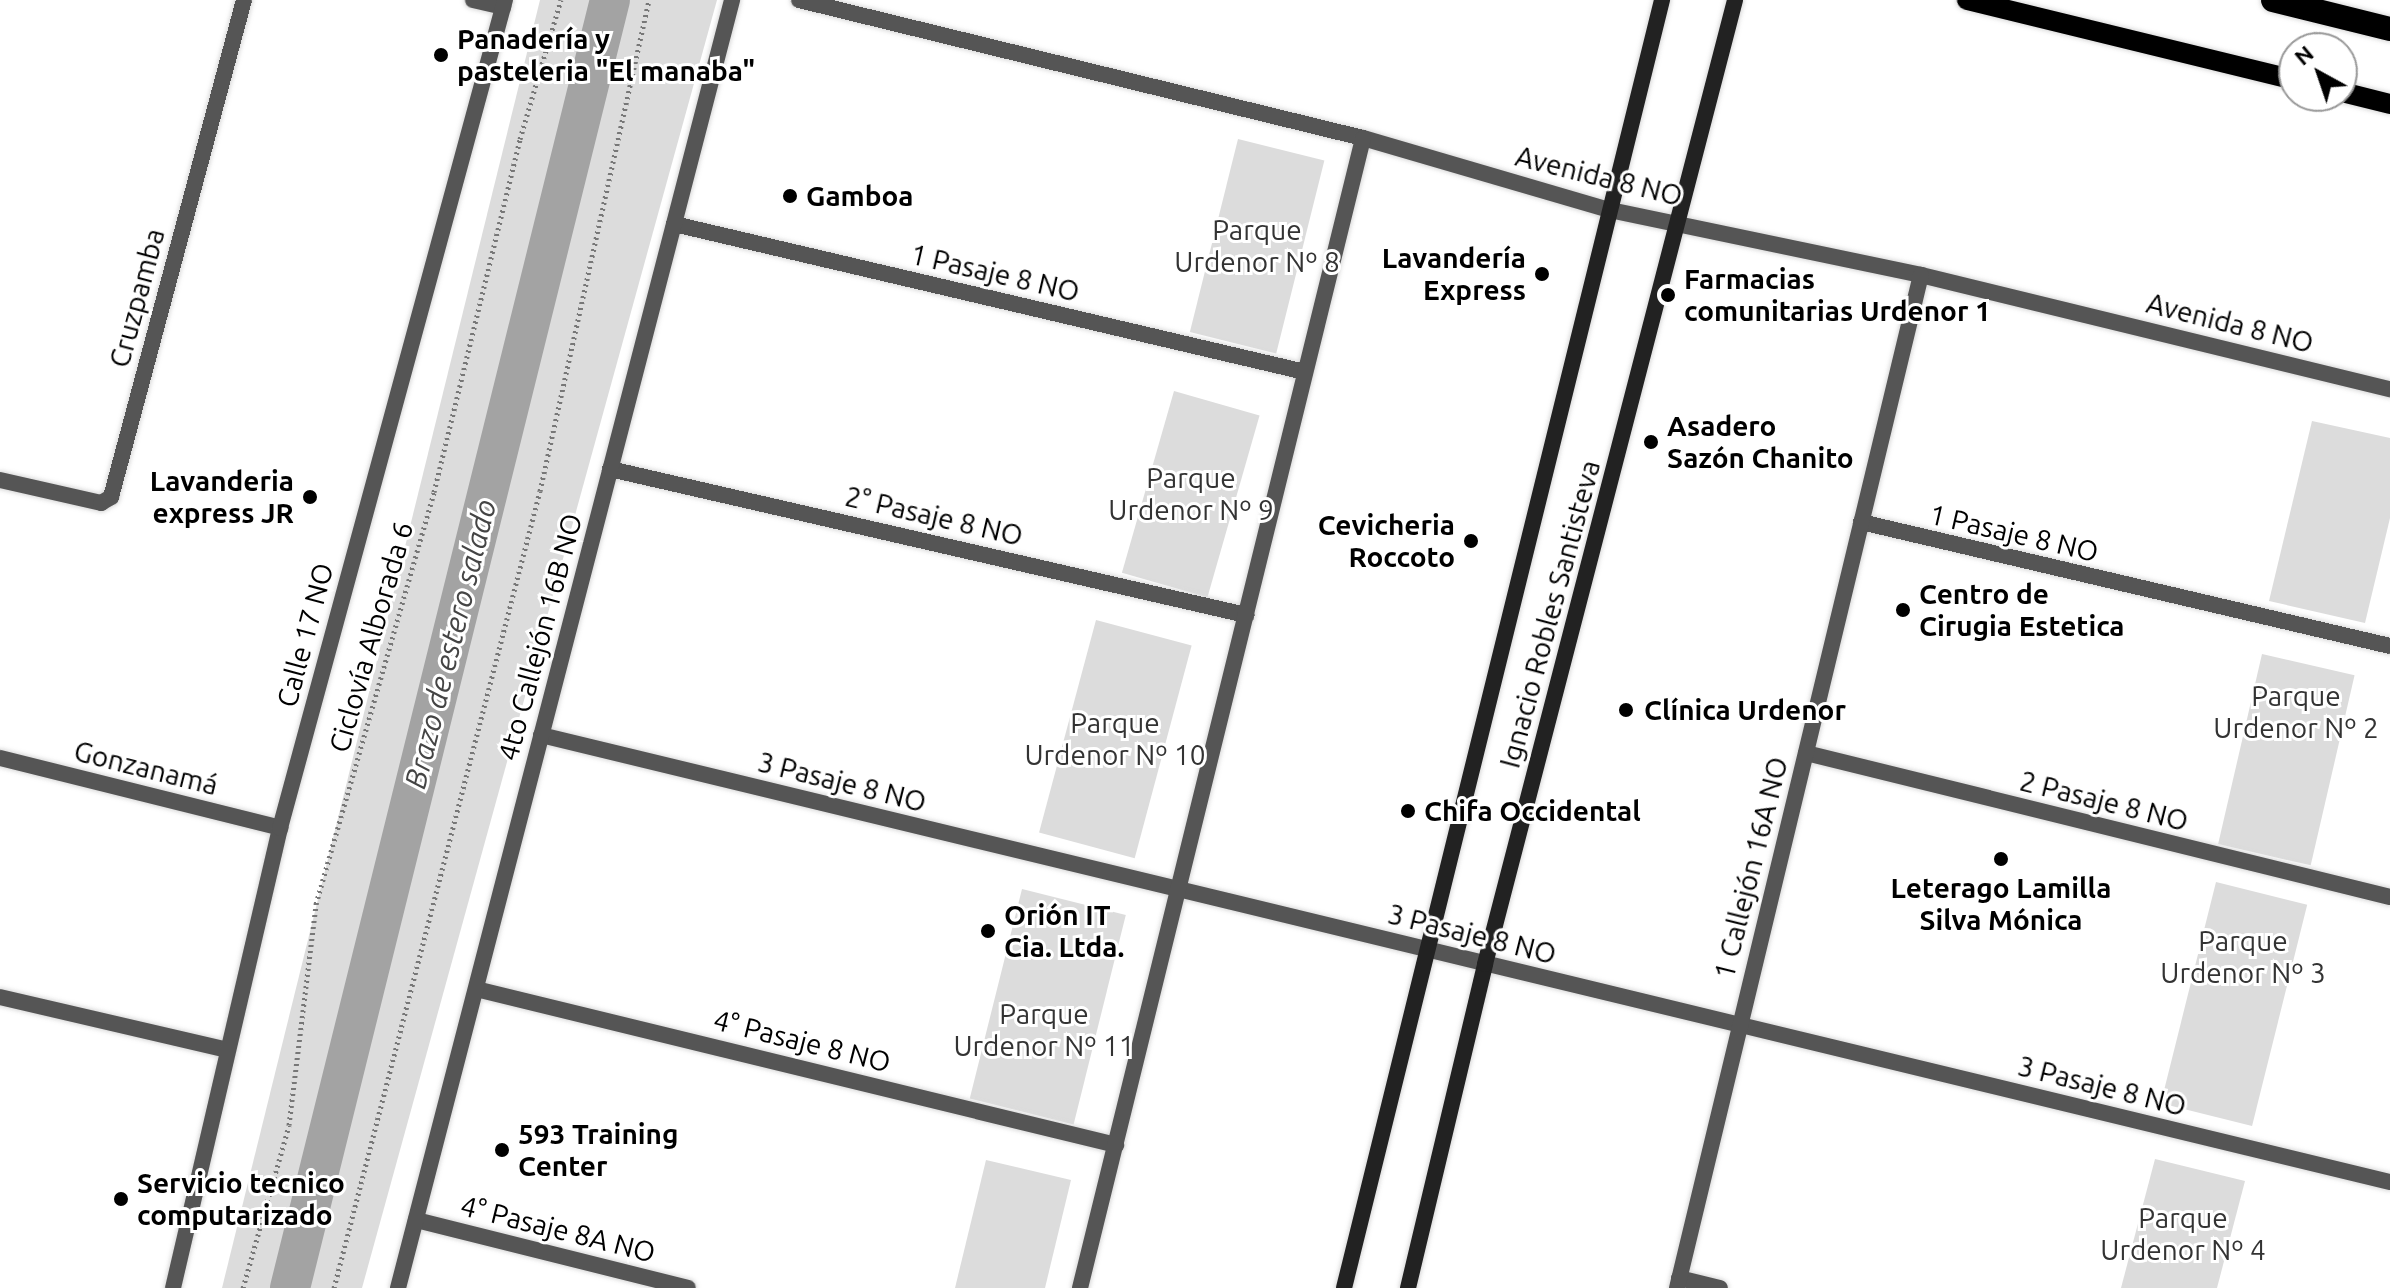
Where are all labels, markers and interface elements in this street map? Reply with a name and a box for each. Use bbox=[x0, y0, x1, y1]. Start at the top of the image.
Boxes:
place label: Panadería y pasteleria "El manaba" bbox=[457, 22, 755, 88]
north arrow bbox=[2278, 32, 2358, 112]
text: N bbox=[2289, 40, 2318, 70]
marker: Panadería y pasteleria "El manaba" bbox=[432, 46, 450, 64]
street label: Avenida 8 NO bbox=[1512, 139, 1686, 213]
place label: Gamboa bbox=[806, 179, 914, 213]
marker: Gamboa bbox=[781, 187, 799, 205]
park label: Parque Urdenor Nº 8 bbox=[1174, 213, 1340, 279]
street label: Cruzpamba bbox=[102, 225, 172, 371]
street label: 1 Pasaje 8 NO bbox=[907, 237, 1083, 309]
place label: Lavandería Express bbox=[1382, 241, 1526, 307]
place label: Farmacias comunitarias Urdenor 1 bbox=[1684, 262, 1991, 328]
marker: Lavandería Express bbox=[1533, 265, 1551, 283]
marker: Farmacias comunitarias Urdenor 1 bbox=[1659, 286, 1677, 304]
street label: Avenida 8 NO bbox=[2143, 286, 2317, 360]
place label: Asadero Sazón Chanito bbox=[1667, 409, 1854, 475]
marker: Asadero Sazón Chanito bbox=[1642, 433, 1660, 451]
street label: Ignacio Robles Santisteva bbox=[1493, 456, 1607, 772]
park label: Parque Urdenor Nº 9 bbox=[1108, 461, 1274, 527]
place label: Lavanderia express JR bbox=[150, 464, 294, 530]
street label: 2° Pasaje 8 NO bbox=[842, 479, 1026, 553]
marker: Lavanderia express JR bbox=[301, 488, 319, 506]
water label: Brazo de estero salado bbox=[397, 496, 503, 792]
street label: 1 Pasaje 8 NO bbox=[1926, 497, 2102, 569]
place label: Cevicheria Roccoto bbox=[1318, 508, 1455, 574]
street label: 4to Callejón 16B NO bbox=[491, 510, 589, 764]
street label: Ciclovía Alborada 6 bbox=[322, 518, 420, 756]
marker: Cevicheria Roccoto bbox=[1462, 532, 1480, 550]
street label: Calle 17 NO bbox=[270, 559, 340, 711]
place label: Centro de Cirugia Estetica bbox=[1919, 577, 2125, 643]
marker: Centro de Cirugia Estetica bbox=[1894, 601, 1912, 619]
park label: Parque Urdenor Nº 2 bbox=[2213, 679, 2379, 745]
place label: Clínica Urdenor bbox=[1644, 693, 1846, 727]
marker: Clínica Urdenor bbox=[1615, 699, 1637, 721]
park label: Parque Urdenor Nº 10 bbox=[1024, 706, 1206, 772]
street label: Gonzanamá bbox=[71, 734, 221, 802]
street label: 3 Pasaje 8 NO bbox=[754, 745, 930, 819]
street label: 1 Callejón 16A NO bbox=[1707, 754, 1795, 982]
street label: 2 Pasaje 8 NO bbox=[2016, 764, 2192, 838]
place label: Chifa Occidental bbox=[1424, 794, 1641, 828]
marker: Chifa Occidental bbox=[1399, 802, 1417, 820]
marker: Leterago Lamilla Silva Mónica bbox=[1992, 850, 2010, 868]
place label: Leterago Lamilla Silva Mónica bbox=[1890, 871, 2112, 937]
street label: 3 Pasaje 8 NO bbox=[1384, 897, 1560, 971]
place label: Orión IT Cia. Ltda. bbox=[1004, 898, 1124, 964]
marker: Orión IT Cia. Ltda. bbox=[979, 922, 997, 940]
park label: Parque Urdenor Nº 3 bbox=[2160, 924, 2326, 990]
park label: Parque Urdenor Nº 11 bbox=[953, 997, 1135, 1063]
street label: 4° Pasaje 8 NO bbox=[710, 1003, 894, 1079]
street label: 3 Pasaje 8 NO bbox=[2014, 1049, 2190, 1123]
place label: 593 Training Center bbox=[518, 1117, 678, 1183]
marker: 593 Training Center bbox=[493, 1141, 511, 1159]
place label: Servicio tecnico computarizado bbox=[137, 1166, 345, 1232]
street label: 4° Pasaje 8A NO bbox=[457, 1189, 659, 1269]
marker: Servicio tecnico computarizado bbox=[112, 1190, 130, 1208]
park label: Parque Urdenor Nº 4 bbox=[2100, 1201, 2266, 1267]

